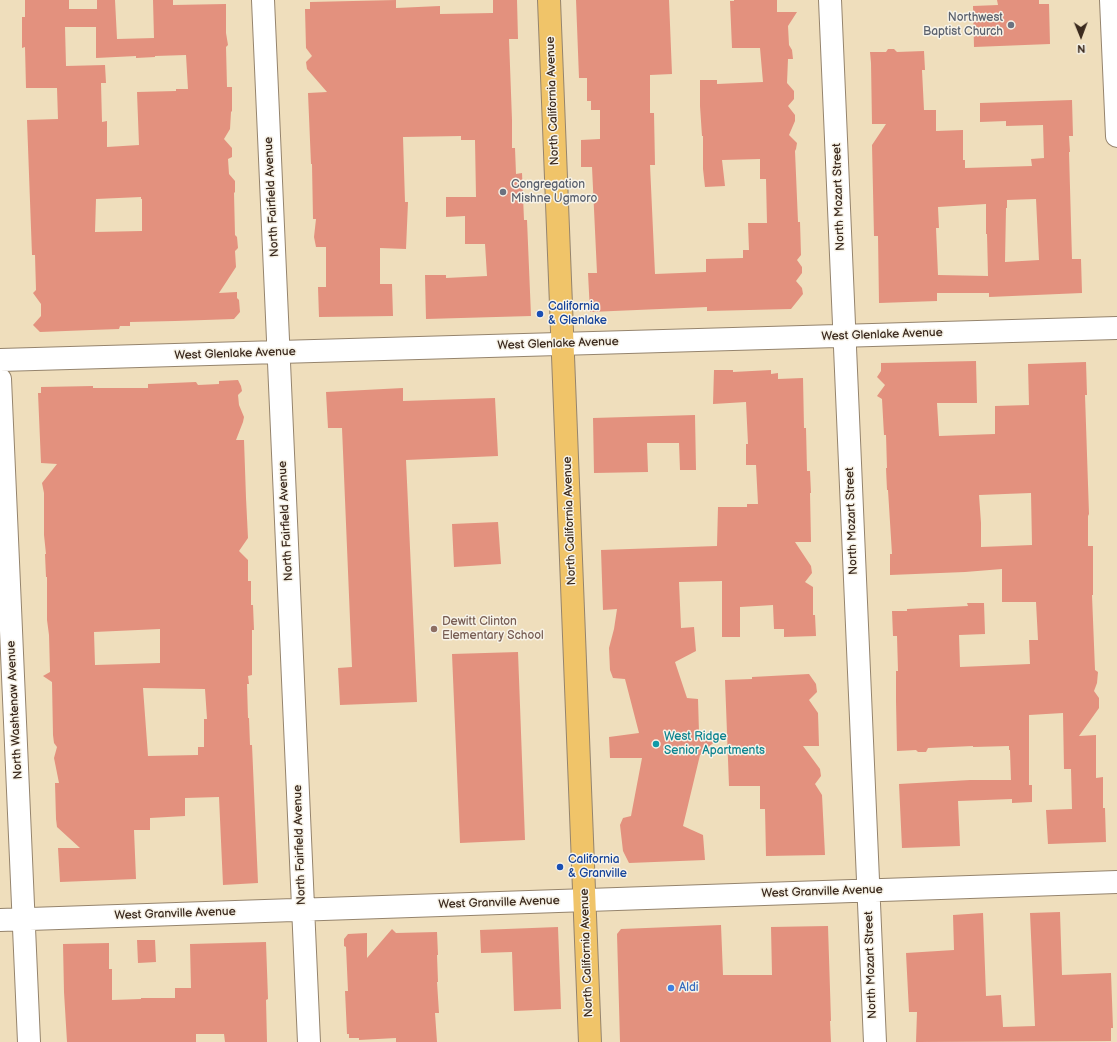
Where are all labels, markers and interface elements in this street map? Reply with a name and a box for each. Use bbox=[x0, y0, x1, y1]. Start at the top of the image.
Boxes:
place label: Northwest Baptist Church bbox=[923, 11, 1003, 39]
north arrow bbox=[1061, 16, 1101, 56]
marker: Northwest Baptist Church bbox=[1006, 20, 1016, 30]
street label: North California Avenue bbox=[544, 36, 562, 166]
text: N bbox=[1077, 42, 1085, 55]
street label: North Fairfield Avenue bbox=[262, 136, 282, 258]
street label: North Mozart Street bbox=[830, 143, 848, 251]
place label: Congregation Mishne Ugmoro bbox=[511, 178, 597, 206]
marker: Congregation Mishne Ugmoro bbox=[498, 187, 508, 197]
place label: California & Glenlake bbox=[548, 300, 607, 328]
marker: California & Glenlake bbox=[535, 309, 545, 319]
street label: West Glenlake Avenue bbox=[821, 326, 943, 344]
street label: West Glenlake Avenue bbox=[497, 335, 619, 353]
street label: West Glenlake Avenue bbox=[174, 345, 296, 363]
street label: North California Avenue bbox=[561, 456, 579, 586]
street label: North Fairfield Avenue bbox=[276, 460, 296, 582]
street label: North Mozart Street bbox=[843, 467, 861, 575]
place label: Dewitt Clinton Elementary School bbox=[442, 615, 544, 643]
marker: Dewitt Clinton Elementary School bbox=[429, 624, 439, 634]
street label: North Washtenaw Avenue bbox=[4, 640, 26, 780]
place label: West Ridge Senior Apartments bbox=[664, 730, 765, 758]
marker: West Ridge Senior Apartments bbox=[651, 739, 661, 749]
street label: North Fairfield Avenue bbox=[291, 785, 309, 905]
place label: California & Granville bbox=[568, 853, 627, 881]
marker: California & Granville bbox=[555, 862, 565, 872]
street label: West Granville Avenue bbox=[761, 883, 883, 901]
street label: North California Avenue bbox=[578, 888, 596, 1018]
street label: West Granville Avenue bbox=[438, 894, 560, 912]
street label: West Granville Avenue bbox=[114, 905, 236, 923]
street label: North Mozart Street bbox=[862, 911, 880, 1019]
place label: Aldi bbox=[679, 981, 699, 995]
marker: Aldi bbox=[666, 983, 676, 993]

